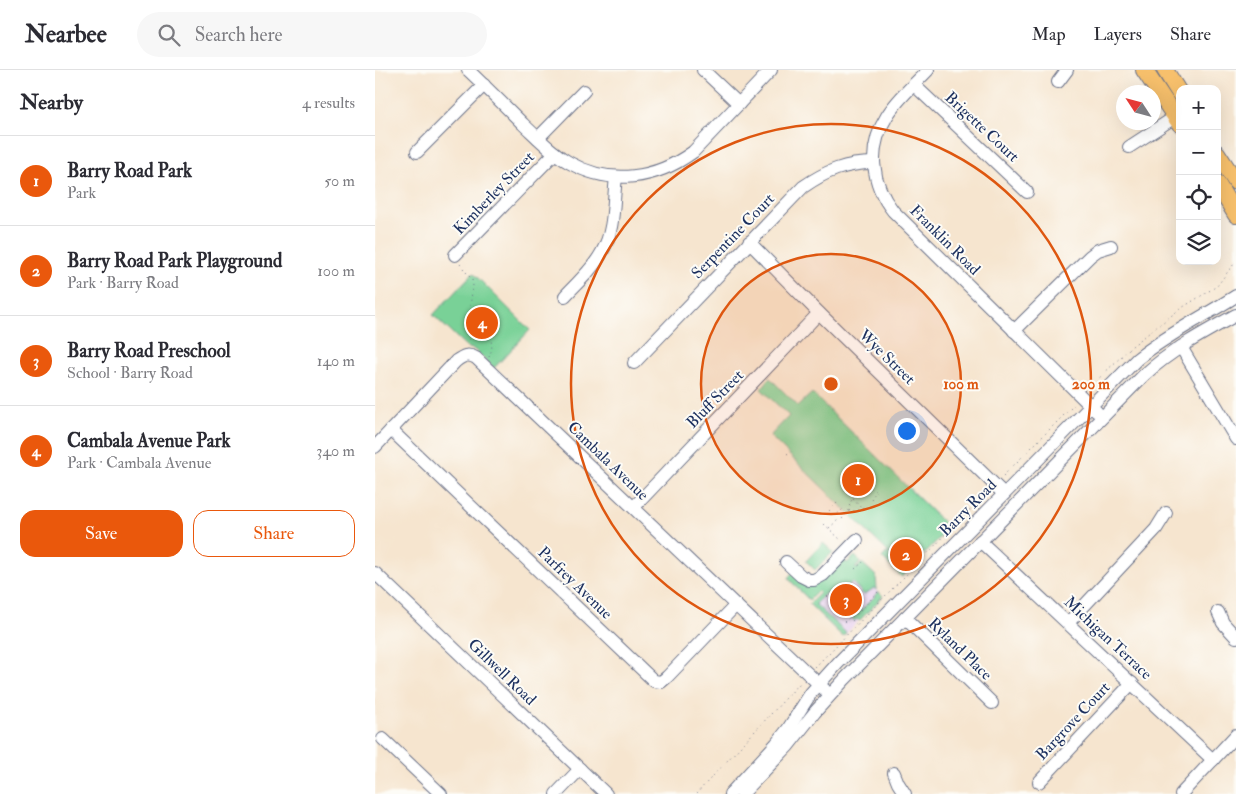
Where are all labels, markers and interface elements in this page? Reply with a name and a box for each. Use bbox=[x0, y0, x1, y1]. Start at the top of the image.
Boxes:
search box bbox=[137, 12, 487, 57]
text: Nearbee bbox=[25, 19, 107, 50]
icon: search bbox=[155, 21, 183, 49]
text: Search here bbox=[195, 23, 282, 47]
text: Map bbox=[1032, 23, 1066, 46]
text: Layers bbox=[1094, 23, 1142, 46]
text: Share bbox=[1170, 23, 1211, 46]
north arrow bbox=[1116, 85, 1161, 130]
map controls bbox=[1176, 85, 1221, 265]
button: + bbox=[1176, 85, 1221, 130]
street label: Brigette Court bbox=[941, 87, 1023, 167]
text: Nearby bbox=[20, 89, 83, 116]
text: 4 results bbox=[302, 93, 355, 113]
button: − bbox=[1176, 130, 1221, 175]
street label: Kimberley Street bbox=[449, 147, 539, 239]
text: Barry Road Park bbox=[67, 159, 192, 183]
text: 1 bbox=[33, 171, 39, 191]
text: 50 m bbox=[324, 171, 355, 191]
button: locate bbox=[1176, 175, 1221, 220]
text: Park bbox=[67, 183, 96, 203]
street label: Serpentine Court bbox=[687, 189, 779, 284]
street label: Franklin Road bbox=[906, 201, 985, 280]
button: layers bbox=[1176, 220, 1221, 265]
text: Barry Road Park Playground bbox=[67, 249, 282, 273]
text: 2 bbox=[32, 261, 40, 281]
text: 100 m bbox=[317, 261, 355, 281]
text: Park · Barry Road bbox=[67, 273, 179, 293]
pin: 4 bbox=[466, 304, 498, 342]
street label: Wye Street bbox=[854, 324, 920, 389]
text: Barry Road Preschool bbox=[67, 339, 231, 363]
text: 3 bbox=[33, 351, 39, 371]
text: 140 m bbox=[317, 351, 355, 371]
text: School · Barry Road bbox=[67, 363, 193, 383]
street label: Bluff Street bbox=[682, 366, 748, 432]
centre of rings bbox=[822, 375, 840, 393]
text: 100 m bbox=[943, 375, 979, 394]
text: 200 m bbox=[1072, 375, 1110, 394]
street label: Cambala Avenue bbox=[563, 417, 653, 505]
your location bbox=[894, 418, 920, 444]
text: Cambala Avenue Park bbox=[67, 429, 231, 453]
text: 4 bbox=[32, 441, 40, 461]
text: 340 m bbox=[316, 441, 355, 461]
text: Park · Cambala Avenue bbox=[67, 453, 211, 473]
pin: 1 bbox=[842, 461, 874, 499]
street label: Barry Road bbox=[935, 475, 1001, 541]
button: Save bbox=[20, 510, 183, 557]
button: Share bbox=[193, 510, 355, 557]
pin: 2 bbox=[890, 536, 922, 574]
street label: Parfrey Avenue bbox=[534, 542, 617, 624]
pin: 3 bbox=[830, 581, 862, 619]
street label: Michigan Terrace bbox=[1060, 592, 1156, 684]
street label: Ryland Place bbox=[924, 614, 996, 685]
street label: Gillwell Road bbox=[464, 635, 540, 710]
street label: Bargrove Court bbox=[1032, 678, 1114, 764]

